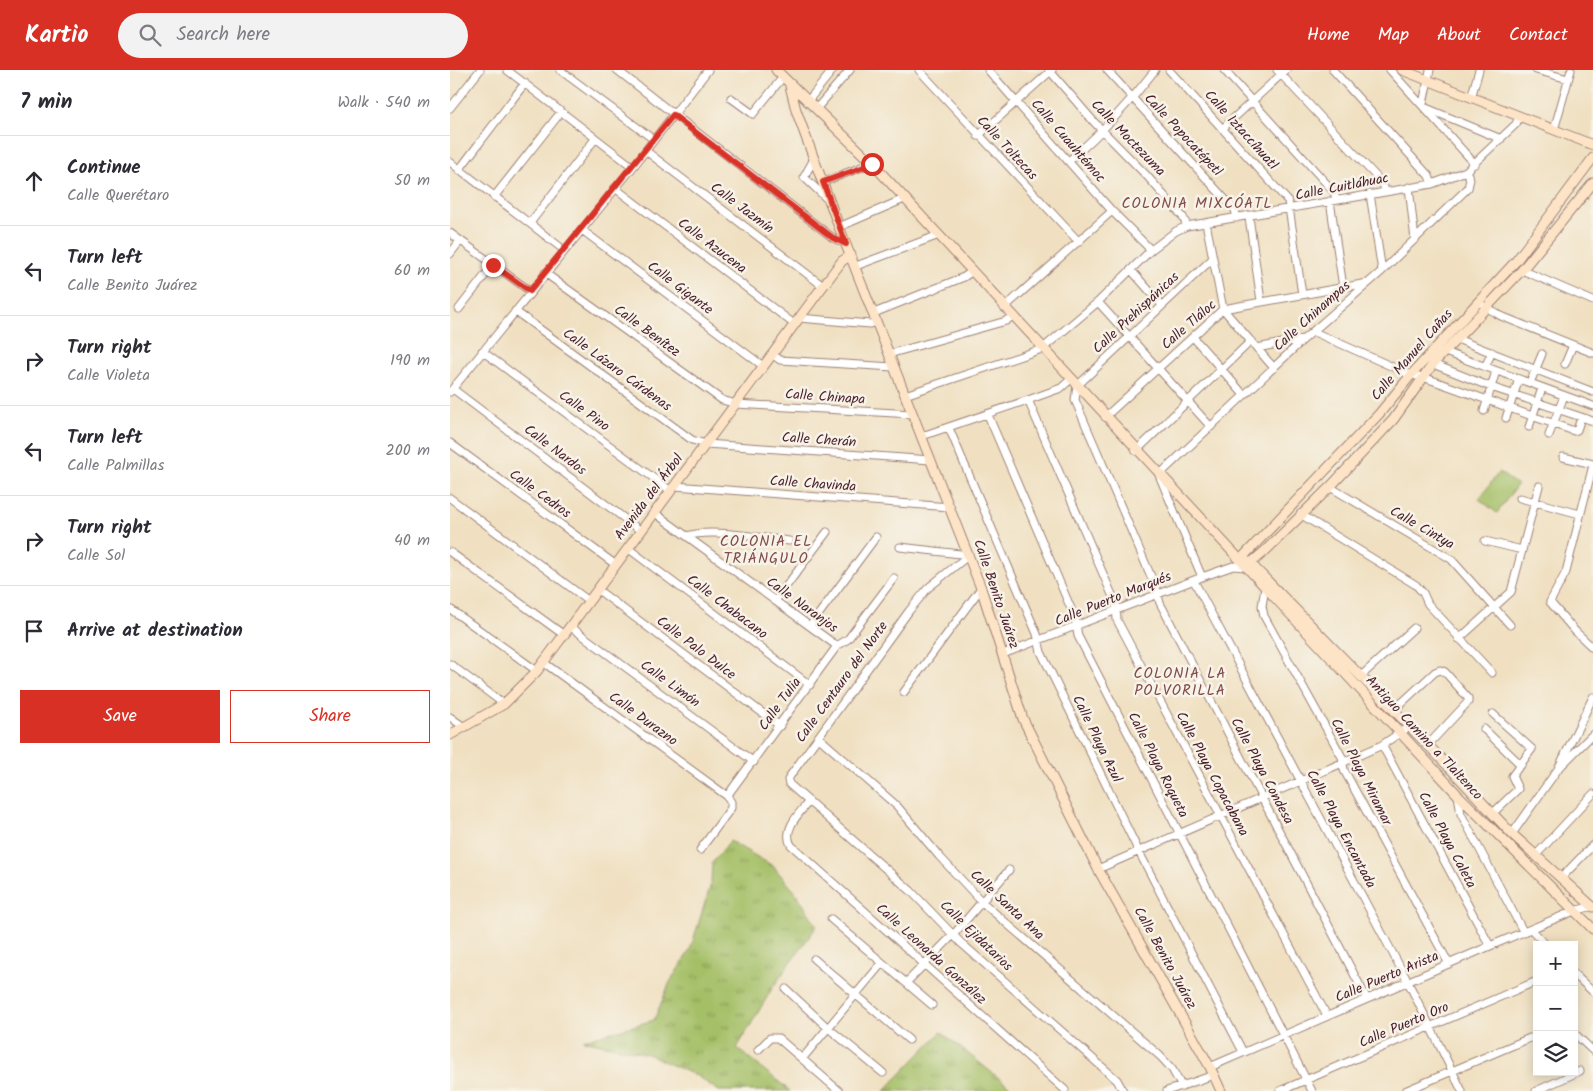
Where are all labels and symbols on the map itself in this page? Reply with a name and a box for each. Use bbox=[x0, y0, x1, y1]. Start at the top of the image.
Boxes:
street label: Calle Iztaccíhuatl bbox=[1199, 85, 1284, 176]
street label: Calle Popocatépetl bbox=[1139, 88, 1228, 182]
street label: Calle Cuauhtémoc bbox=[1025, 94, 1111, 188]
street label: Calle Moctezuma bbox=[1085, 95, 1171, 181]
street label: Calle Toltecas bbox=[971, 111, 1043, 185]
route start bbox=[861, 153, 884, 176]
street label: Calle Cuitláhuac bbox=[1293, 167, 1391, 207]
street label: Calle Jazmín bbox=[705, 177, 779, 239]
district label: COLONIA MIXCÓATL bbox=[1122, 192, 1272, 216]
street label: Calle Azucena bbox=[673, 213, 751, 279]
route end bbox=[482, 254, 505, 277]
street label: Calle Gigante bbox=[642, 256, 718, 321]
street label: Calle Prehispánicas bbox=[1088, 267, 1184, 359]
street label: Calle Chinampas bbox=[1268, 275, 1356, 357]
street label: Calle Tláloc bbox=[1156, 295, 1222, 355]
street label: Calle Benítez bbox=[609, 299, 685, 363]
street label: Calle Manuel Cañas bbox=[1366, 304, 1458, 406]
street label: Calle Lázaro Cárdenas bbox=[558, 323, 676, 417]
street label: Calle Chinapa bbox=[784, 383, 866, 411]
street label: Calle Pino bbox=[554, 385, 614, 437]
street label: Calle Nardos bbox=[519, 419, 591, 481]
street label: Calle Cherán bbox=[781, 426, 857, 454]
street label: Avenida del Árbol bbox=[609, 449, 689, 545]
street label: Calle Cedros bbox=[504, 464, 576, 524]
street label: Calle Chavinda bbox=[769, 470, 857, 498]
street label: Calle Cintya bbox=[1386, 501, 1458, 555]
district label: COLONIA EL TRIÁNGULO bbox=[720, 530, 812, 571]
street label: Calle Benito Juárez bbox=[967, 536, 1025, 652]
street label: Calle Puerto Marqués bbox=[1051, 566, 1175, 632]
street label: Calle Chabacano bbox=[682, 569, 772, 645]
street label: Calle Naranjos bbox=[761, 571, 843, 639]
street label: Calle Palo Dulce bbox=[651, 611, 741, 686]
street label: Calle Centauro del Norte bbox=[790, 616, 894, 747]
street label: Calle Limón bbox=[635, 655, 705, 713]
district label: COLONIA LA POLVORILLA bbox=[1134, 662, 1226, 703]
street label: Antiguo Camino a Tlaltenco bbox=[1360, 671, 1488, 805]
street label: Calle Tulia bbox=[753, 673, 807, 735]
street label: Calle Durazno bbox=[604, 686, 682, 752]
street label: Calle Playa Azul bbox=[1066, 692, 1128, 787]
street label: Calle Playa Roqueta bbox=[1122, 708, 1194, 822]
street label: Calle Playa Copacabana bbox=[1170, 708, 1254, 840]
street label: Calle Playa Condesa bbox=[1225, 714, 1299, 828]
street label: Calle Playa Miramar bbox=[1324, 714, 1398, 831]
street label: Calle Playa Encantada bbox=[1300, 766, 1382, 892]
street label: Calle Playa Caleta bbox=[1412, 788, 1482, 892]
street label: Calle Santa Ana bbox=[965, 864, 1049, 946]
street label: Calle Ejidatarios bbox=[934, 895, 1018, 977]
street label: Calle Leonarda González bbox=[871, 898, 991, 1010]
street label: Calle Benito Juárez bbox=[1128, 903, 1202, 1013]
street label: Calle Puerto Arista bbox=[1332, 945, 1442, 1009]
street label: Calle Puerto Oro bbox=[1356, 996, 1452, 1054]

